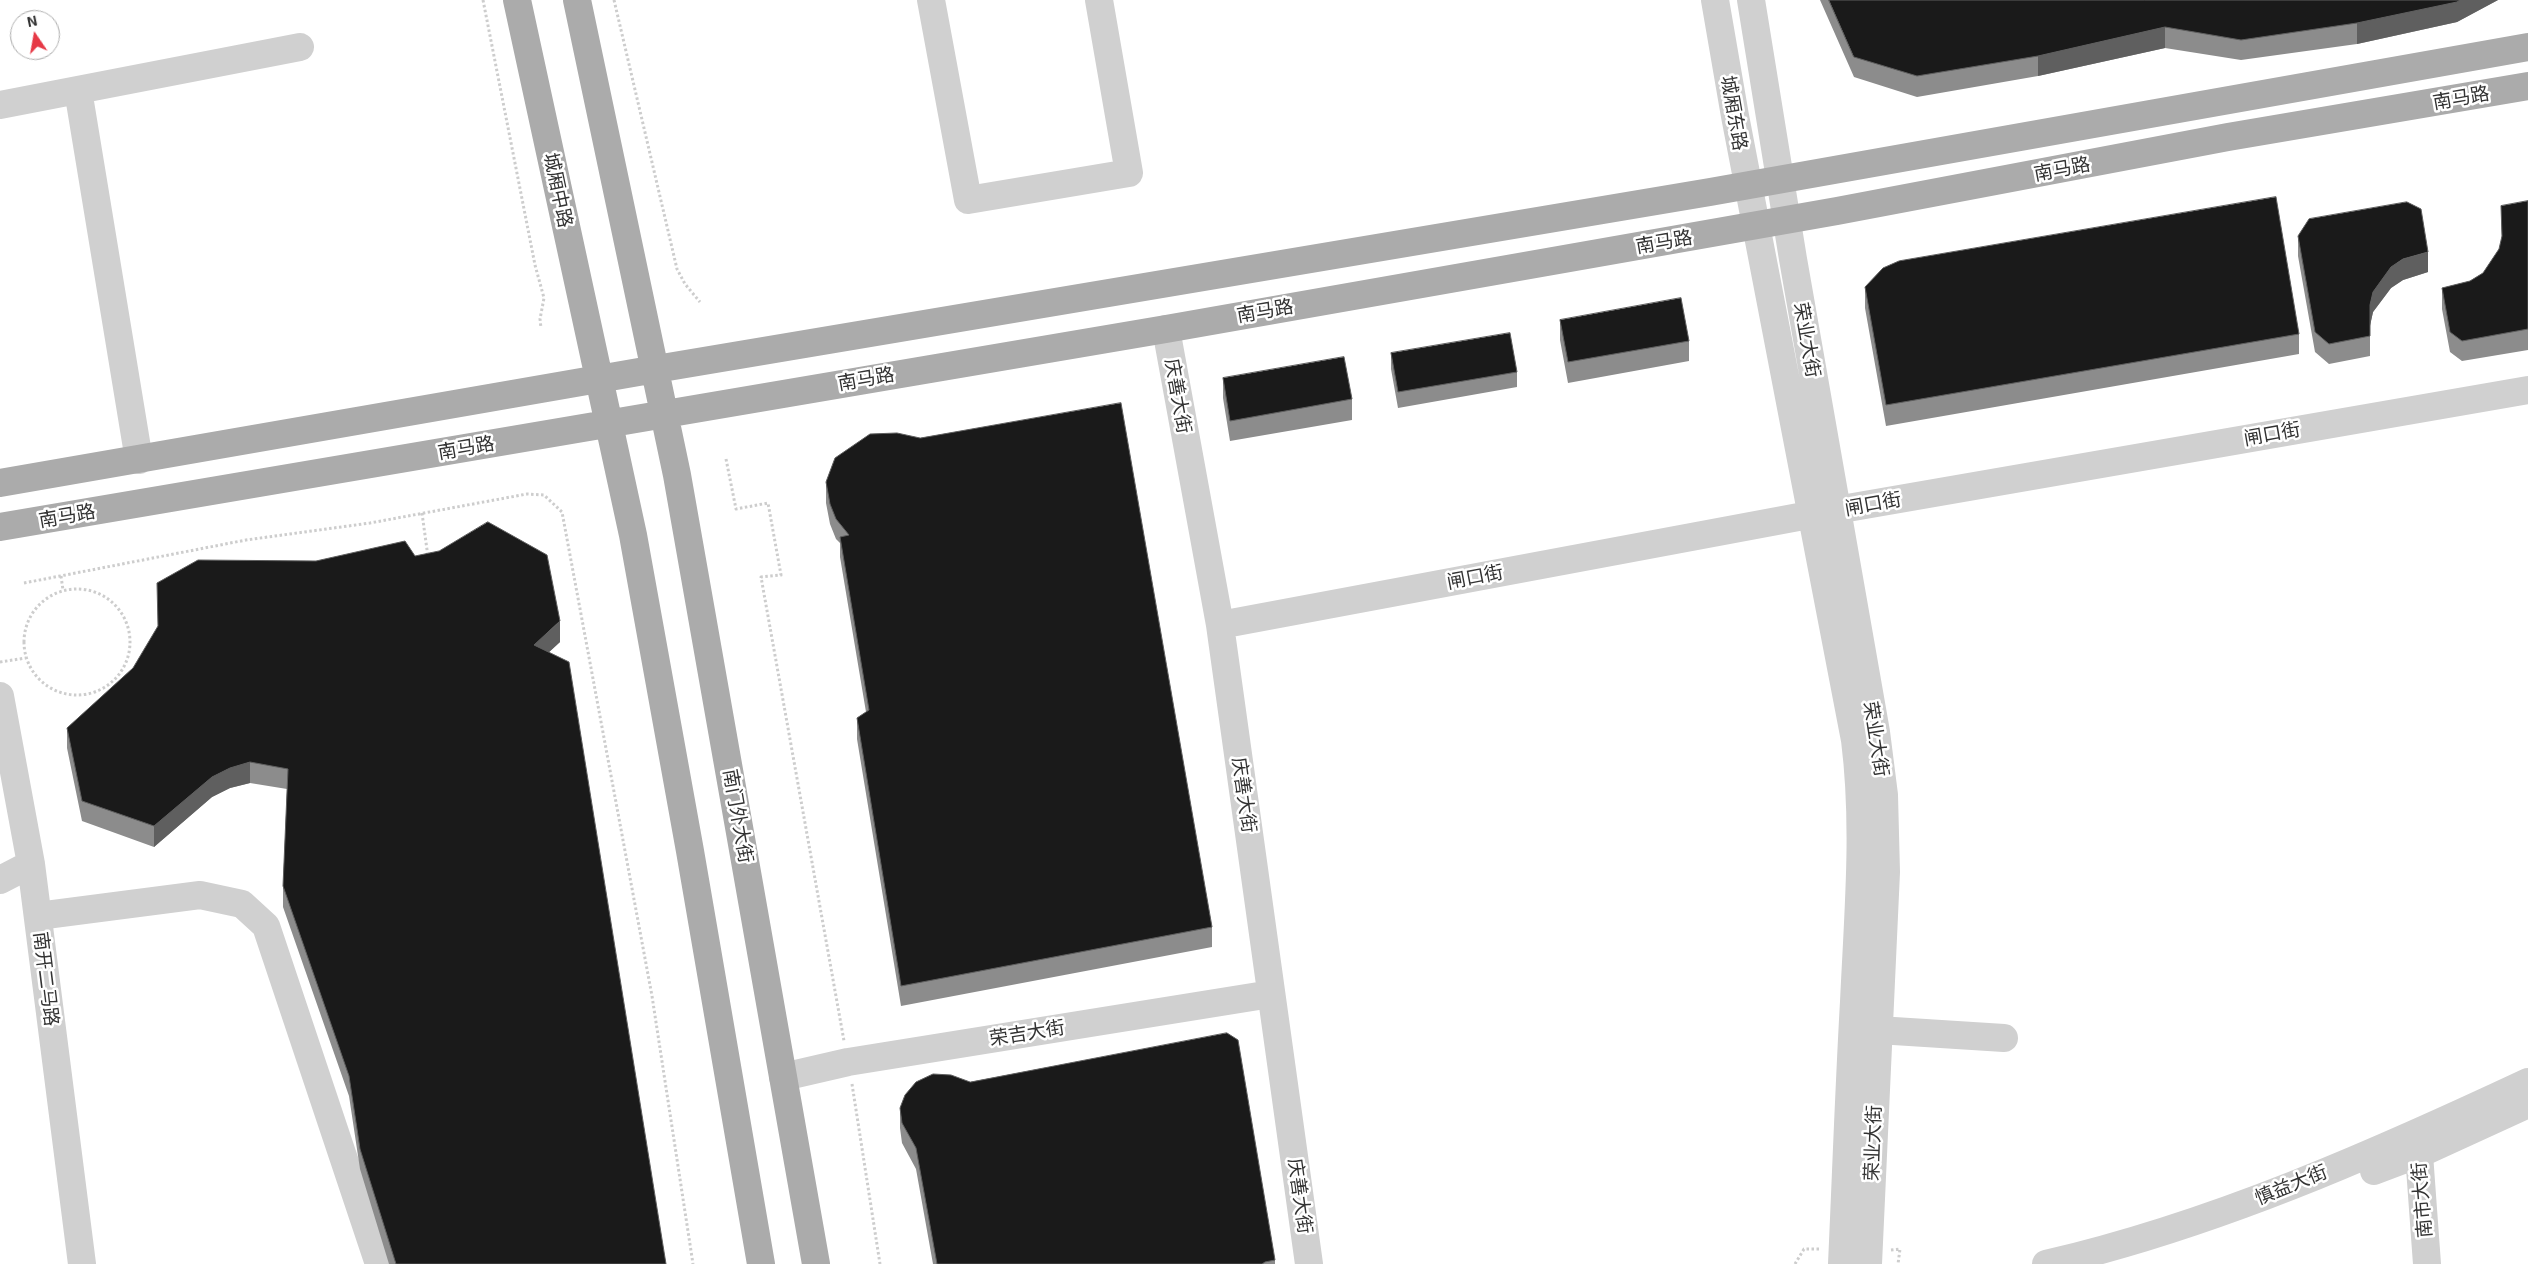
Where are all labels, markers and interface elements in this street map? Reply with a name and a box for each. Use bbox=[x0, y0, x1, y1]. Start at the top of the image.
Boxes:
north arrow bbox=[10, 10, 60, 60]
text: N bbox=[25, 11, 39, 30]
street label: 城厢东路 bbox=[1716, 74, 1752, 152]
street label: 南马路 bbox=[2431, 82, 2491, 114]
street label: 城厢中路 bbox=[539, 150, 577, 230]
street label: 南马路 bbox=[2032, 152, 2092, 186]
street label: 南马路 bbox=[1634, 226, 1694, 258]
street label: 南马路 bbox=[1235, 295, 1295, 327]
street label: 荣业大街 bbox=[1789, 301, 1825, 379]
street label: 庆善大街 bbox=[1160, 357, 1196, 435]
street label: 南马路 bbox=[836, 363, 896, 395]
street label: 闸口街 bbox=[2242, 418, 2302, 450]
street label: 南马路 bbox=[436, 432, 496, 464]
street label: 闸口街 bbox=[1843, 488, 1903, 520]
street label: 南马路 bbox=[37, 500, 97, 532]
street label: 闸口街 bbox=[1445, 560, 1505, 594]
street label: 荣业大街 bbox=[1859, 700, 1893, 778]
street label: 庆善大街 bbox=[1227, 756, 1261, 834]
street label: 南门外大街 bbox=[719, 767, 757, 865]
street label: 南开二马路 bbox=[29, 930, 63, 1028]
street label: 荣吉大街 bbox=[988, 1016, 1066, 1050]
street label: 荣业大街 bbox=[1860, 1105, 1886, 1181]
street label: 庆善大街 bbox=[1283, 1157, 1317, 1235]
street label: 慎益大街 bbox=[2251, 1160, 2331, 1210]
street label: 南市大街 bbox=[2407, 1161, 2437, 1239]

